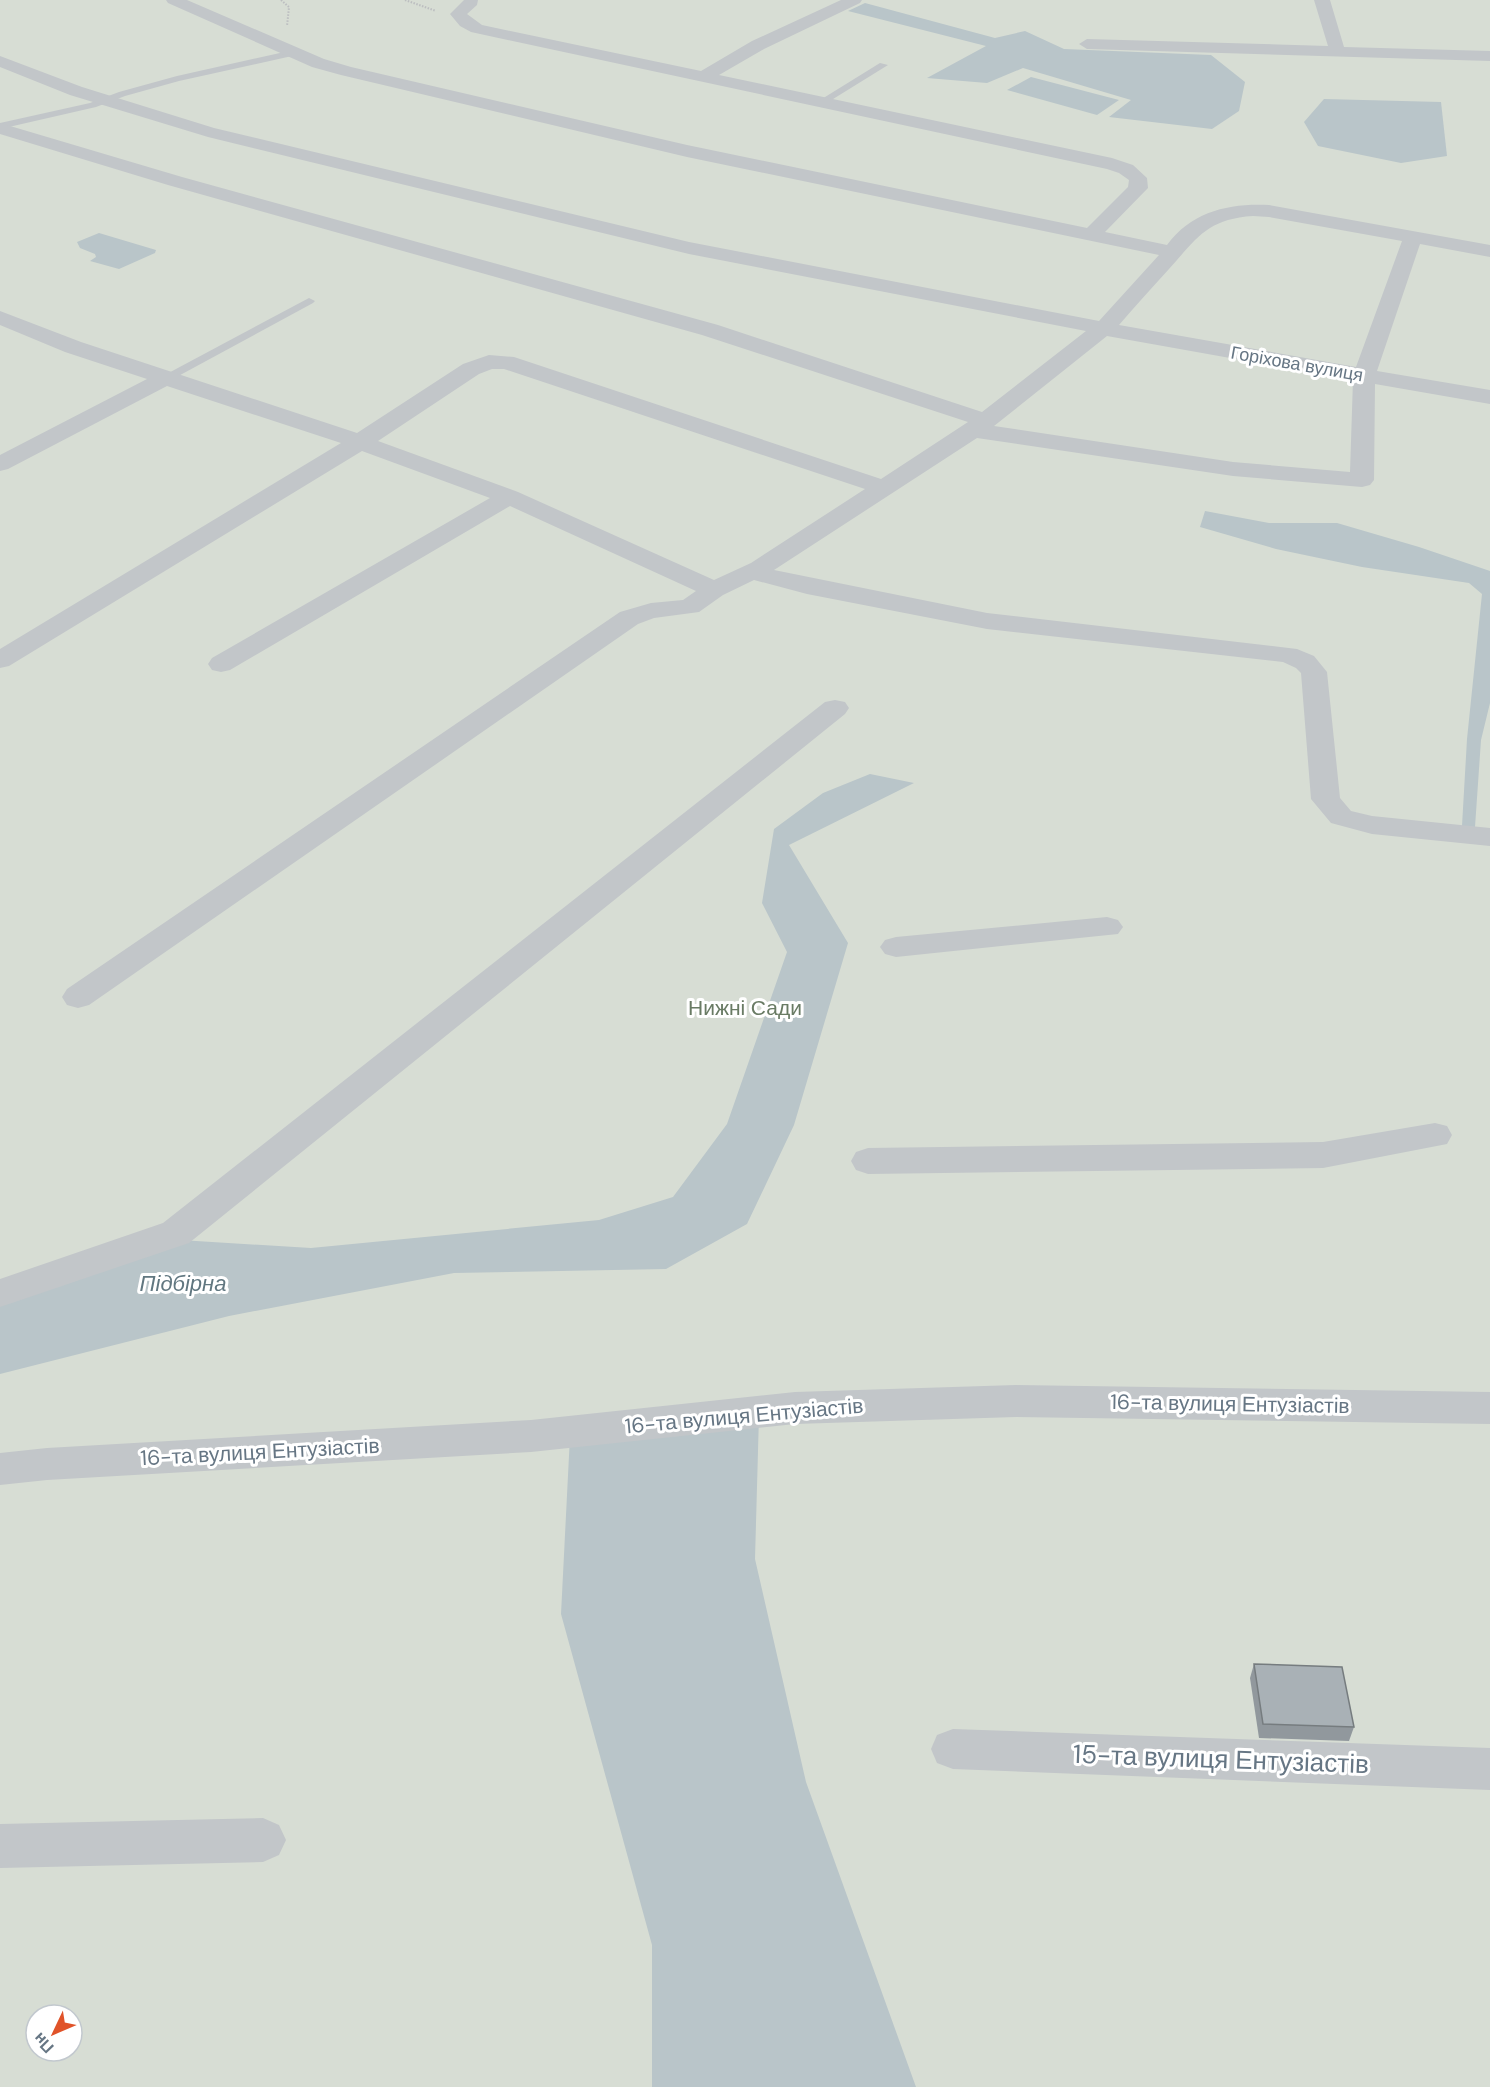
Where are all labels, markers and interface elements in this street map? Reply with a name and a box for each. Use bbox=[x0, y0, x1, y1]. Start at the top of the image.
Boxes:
street label: Горіхова вулиця bbox=[1229, 341, 1365, 387]
park label: Нижні Сади bbox=[688, 994, 802, 1022]
water label: Підбірна bbox=[140, 1269, 226, 1298]
street label: 16-та вулиця Ентузіастів bbox=[1110, 1388, 1350, 1420]
street label: 16-та вулиця Ентузіастів bbox=[624, 1392, 864, 1440]
street label: 16-та вулиця Ентузіастів bbox=[140, 1432, 380, 1472]
street label: 15-та вулиця Ентузіастів bbox=[1073, 1737, 1369, 1781]
north arrow bbox=[24, 2003, 84, 2063]
text: Пн bbox=[29, 2028, 58, 2058]

